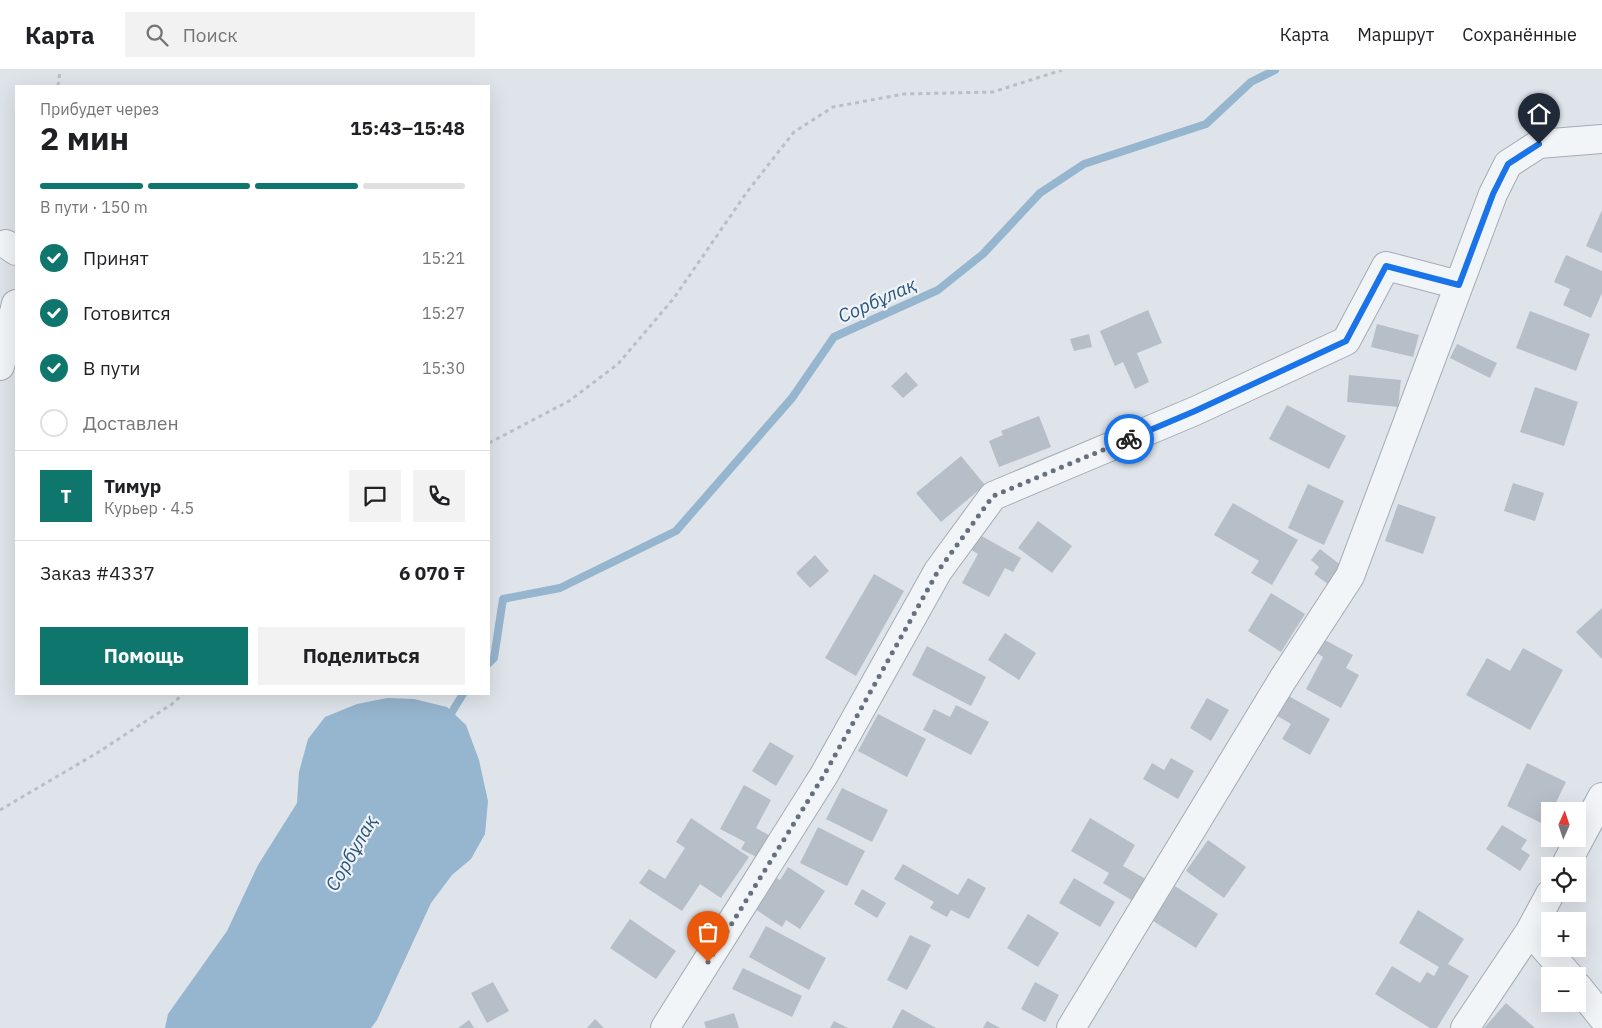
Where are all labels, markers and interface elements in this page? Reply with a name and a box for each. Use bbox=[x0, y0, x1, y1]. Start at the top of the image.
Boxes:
search box bbox=[125, 12, 475, 57]
text: Карта bbox=[25, 19, 95, 51]
icon: search bbox=[143, 21, 171, 49]
text: Поиск bbox=[183, 23, 238, 47]
text: Карта bbox=[1280, 23, 1329, 46]
text: Маршрут bbox=[1357, 23, 1434, 46]
text: Сохранённые bbox=[1462, 23, 1577, 46]
pin bbox=[1518, 93, 1560, 144]
text: Прибудет через bbox=[40, 99, 159, 119]
icon: home bbox=[1525, 100, 1553, 128]
text: 15:43–15:48 bbox=[350, 116, 465, 140]
text: 2 мин bbox=[40, 117, 129, 159]
text: В пути · 150 m bbox=[40, 197, 148, 217]
icon: check bbox=[40, 244, 68, 272]
text: Принят bbox=[83, 246, 149, 270]
text: 15:21 bbox=[422, 248, 465, 268]
water label: Сорбұлақ bbox=[834, 272, 921, 328]
icon: check bbox=[40, 299, 68, 327]
text: Готовится bbox=[83, 301, 171, 325]
text: 15:27 bbox=[422, 303, 465, 323]
icon: check bbox=[40, 354, 68, 382]
text: В пути bbox=[83, 356, 141, 380]
text: 15:30 bbox=[422, 358, 465, 378]
text: Доставлен bbox=[83, 411, 179, 435]
courier bbox=[1104, 414, 1154, 464]
icon: bike bbox=[1115, 425, 1143, 453]
button: chat bbox=[349, 470, 401, 522]
button: phone bbox=[413, 470, 465, 522]
text: Тимур bbox=[104, 474, 161, 498]
text: Т bbox=[60, 484, 72, 508]
text: Курьер · 4.5 bbox=[104, 498, 194, 518]
text: Заказ #4337 bbox=[40, 561, 155, 585]
text: 6 070 ₸ bbox=[399, 561, 465, 585]
button: Помощь bbox=[40, 627, 248, 685]
button: Поделиться bbox=[258, 627, 465, 685]
north arrow bbox=[1541, 802, 1586, 848]
map controls bbox=[1541, 802, 1586, 1012]
water label: Сорбұлақ bbox=[320, 810, 383, 895]
button: locate bbox=[1541, 857, 1586, 902]
pin bbox=[687, 911, 729, 962]
button: + bbox=[1541, 912, 1586, 957]
icon: bag bbox=[694, 918, 722, 946]
button: − bbox=[1541, 967, 1586, 1012]

